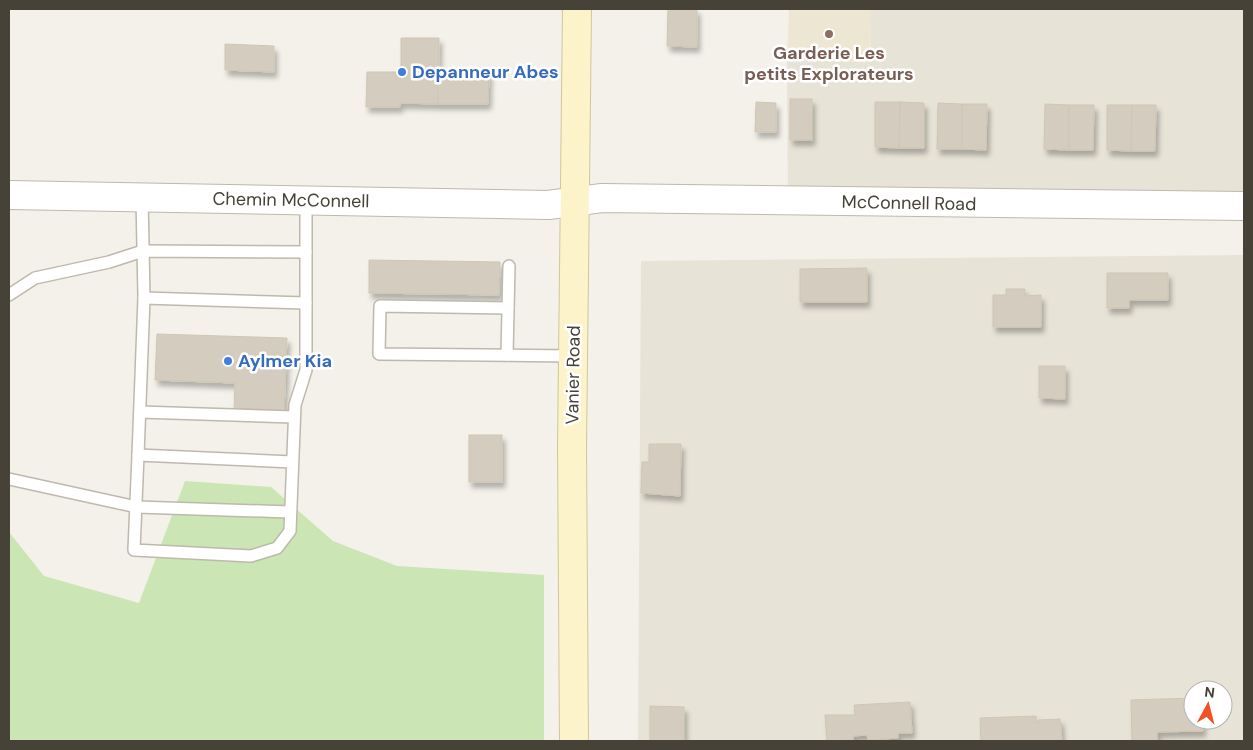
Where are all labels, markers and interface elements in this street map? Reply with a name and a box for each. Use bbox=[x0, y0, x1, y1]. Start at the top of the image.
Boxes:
marker: Garderie Les petits Explorateurs bbox=[823, 28, 835, 40]
place label: Garderie Les petits Explorateurs bbox=[744, 41, 914, 86]
place label: Depanneur Abes bbox=[412, 60, 559, 84]
marker: Depanneur Abes bbox=[396, 66, 408, 78]
street label: Chemin McConnell bbox=[212, 187, 370, 213]
street label: McConnell Road bbox=[841, 190, 977, 216]
street label: Vanier Road bbox=[560, 325, 586, 425]
place label: Aylmer Kia bbox=[238, 349, 332, 373]
marker: Aylmer Kia bbox=[222, 355, 234, 367]
north arrow bbox=[1183, 680, 1233, 730]
text: N bbox=[1203, 683, 1216, 702]

